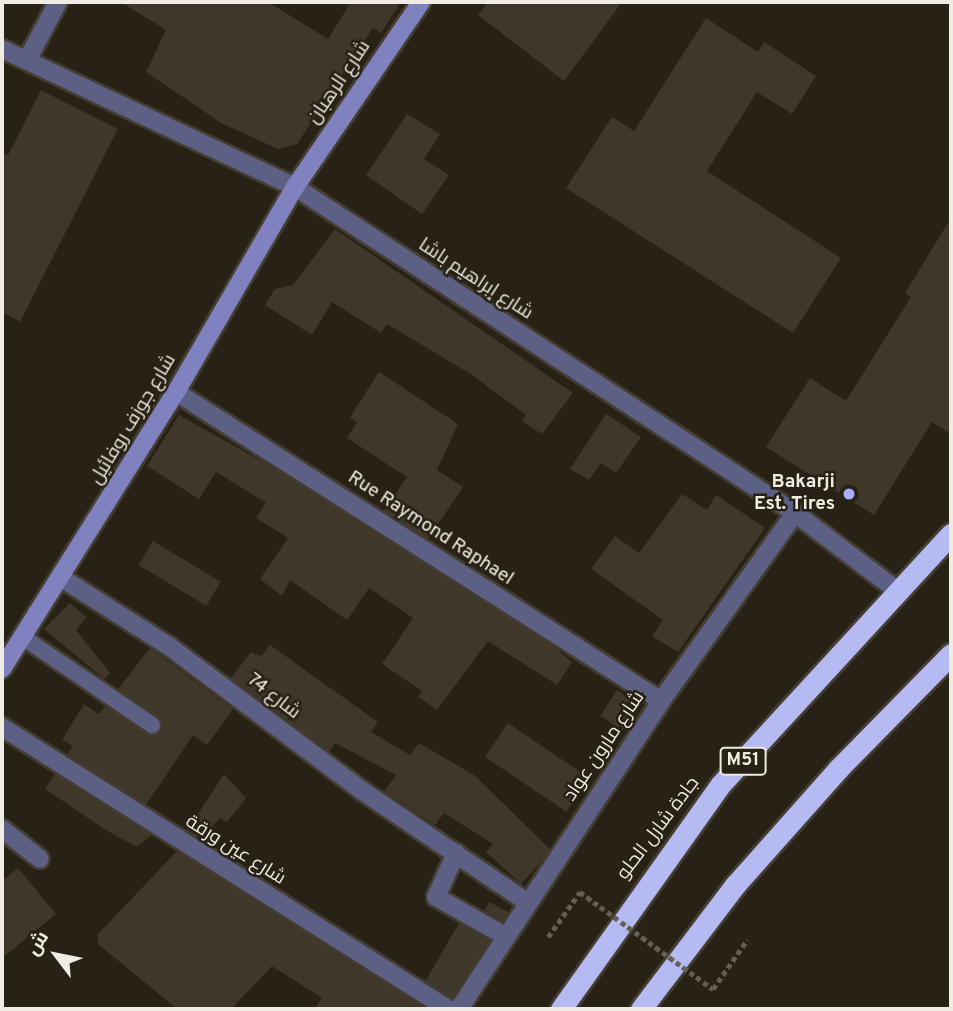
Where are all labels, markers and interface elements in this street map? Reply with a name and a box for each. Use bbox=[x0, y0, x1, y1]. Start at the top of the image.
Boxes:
street label: شارع الرهبان bbox=[304, 37, 376, 129]
street label: شارع إبراهيم باشا bbox=[413, 235, 537, 325]
street label: شارع جوزف روفائيل bbox=[86, 351, 182, 489]
street label: Rue Raymond Raphael bbox=[343, 467, 517, 591]
place label: Bakarji Est. Tires bbox=[754, 472, 835, 516]
marker: Bakarji Est. Tires bbox=[841, 486, 857, 502]
street label: شارع 74 bbox=[242, 669, 304, 725]
street label: شارع مارون عواد bbox=[560, 688, 650, 806]
road number: M51 bbox=[718, 746, 768, 776]
street label: جادة شارل الحلو bbox=[613, 773, 705, 885]
street label: شارع عين ورقة bbox=[181, 811, 289, 891]
north arrow bbox=[21, 920, 91, 990]
text: ش bbox=[22, 927, 55, 961]

